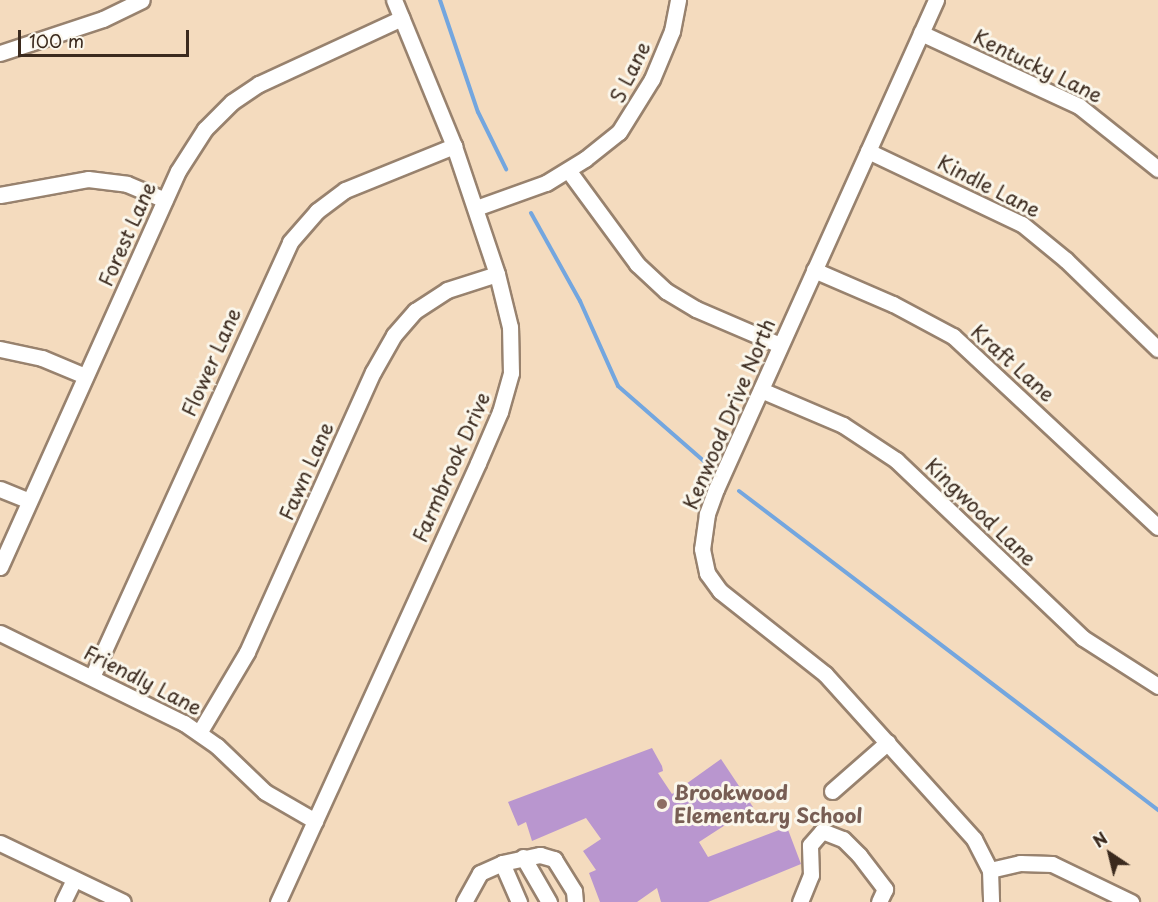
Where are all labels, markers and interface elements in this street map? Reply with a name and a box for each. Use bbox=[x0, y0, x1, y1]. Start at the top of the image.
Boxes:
scale bar bbox=[21, 18, 192, 56]
street label: Kentucky Lane bbox=[969, 24, 1107, 108]
text: 100 m bbox=[29, 27, 84, 54]
street label: S Lane bbox=[605, 37, 655, 107]
street label: Kindle Lane bbox=[933, 150, 1045, 222]
street label: Forest Lane bbox=[93, 178, 161, 290]
street label: Flower Lane bbox=[176, 304, 246, 420]
street label: Kenwood Drive North bbox=[678, 315, 780, 513]
street label: Kraft Lane bbox=[966, 319, 1060, 407]
street label: Farmbrook Drive bbox=[407, 388, 495, 546]
street label: Fawn Lane bbox=[274, 419, 338, 523]
street label: Kingwood Lane bbox=[921, 453, 1041, 571]
street label: Friendly Lane bbox=[80, 640, 206, 720]
place label: Brookwood Elementary School bbox=[674, 780, 862, 827]
marker: Brookwood Elementary School bbox=[655, 797, 669, 811]
north arrow bbox=[1080, 824, 1140, 884]
text: N bbox=[1088, 826, 1112, 853]

